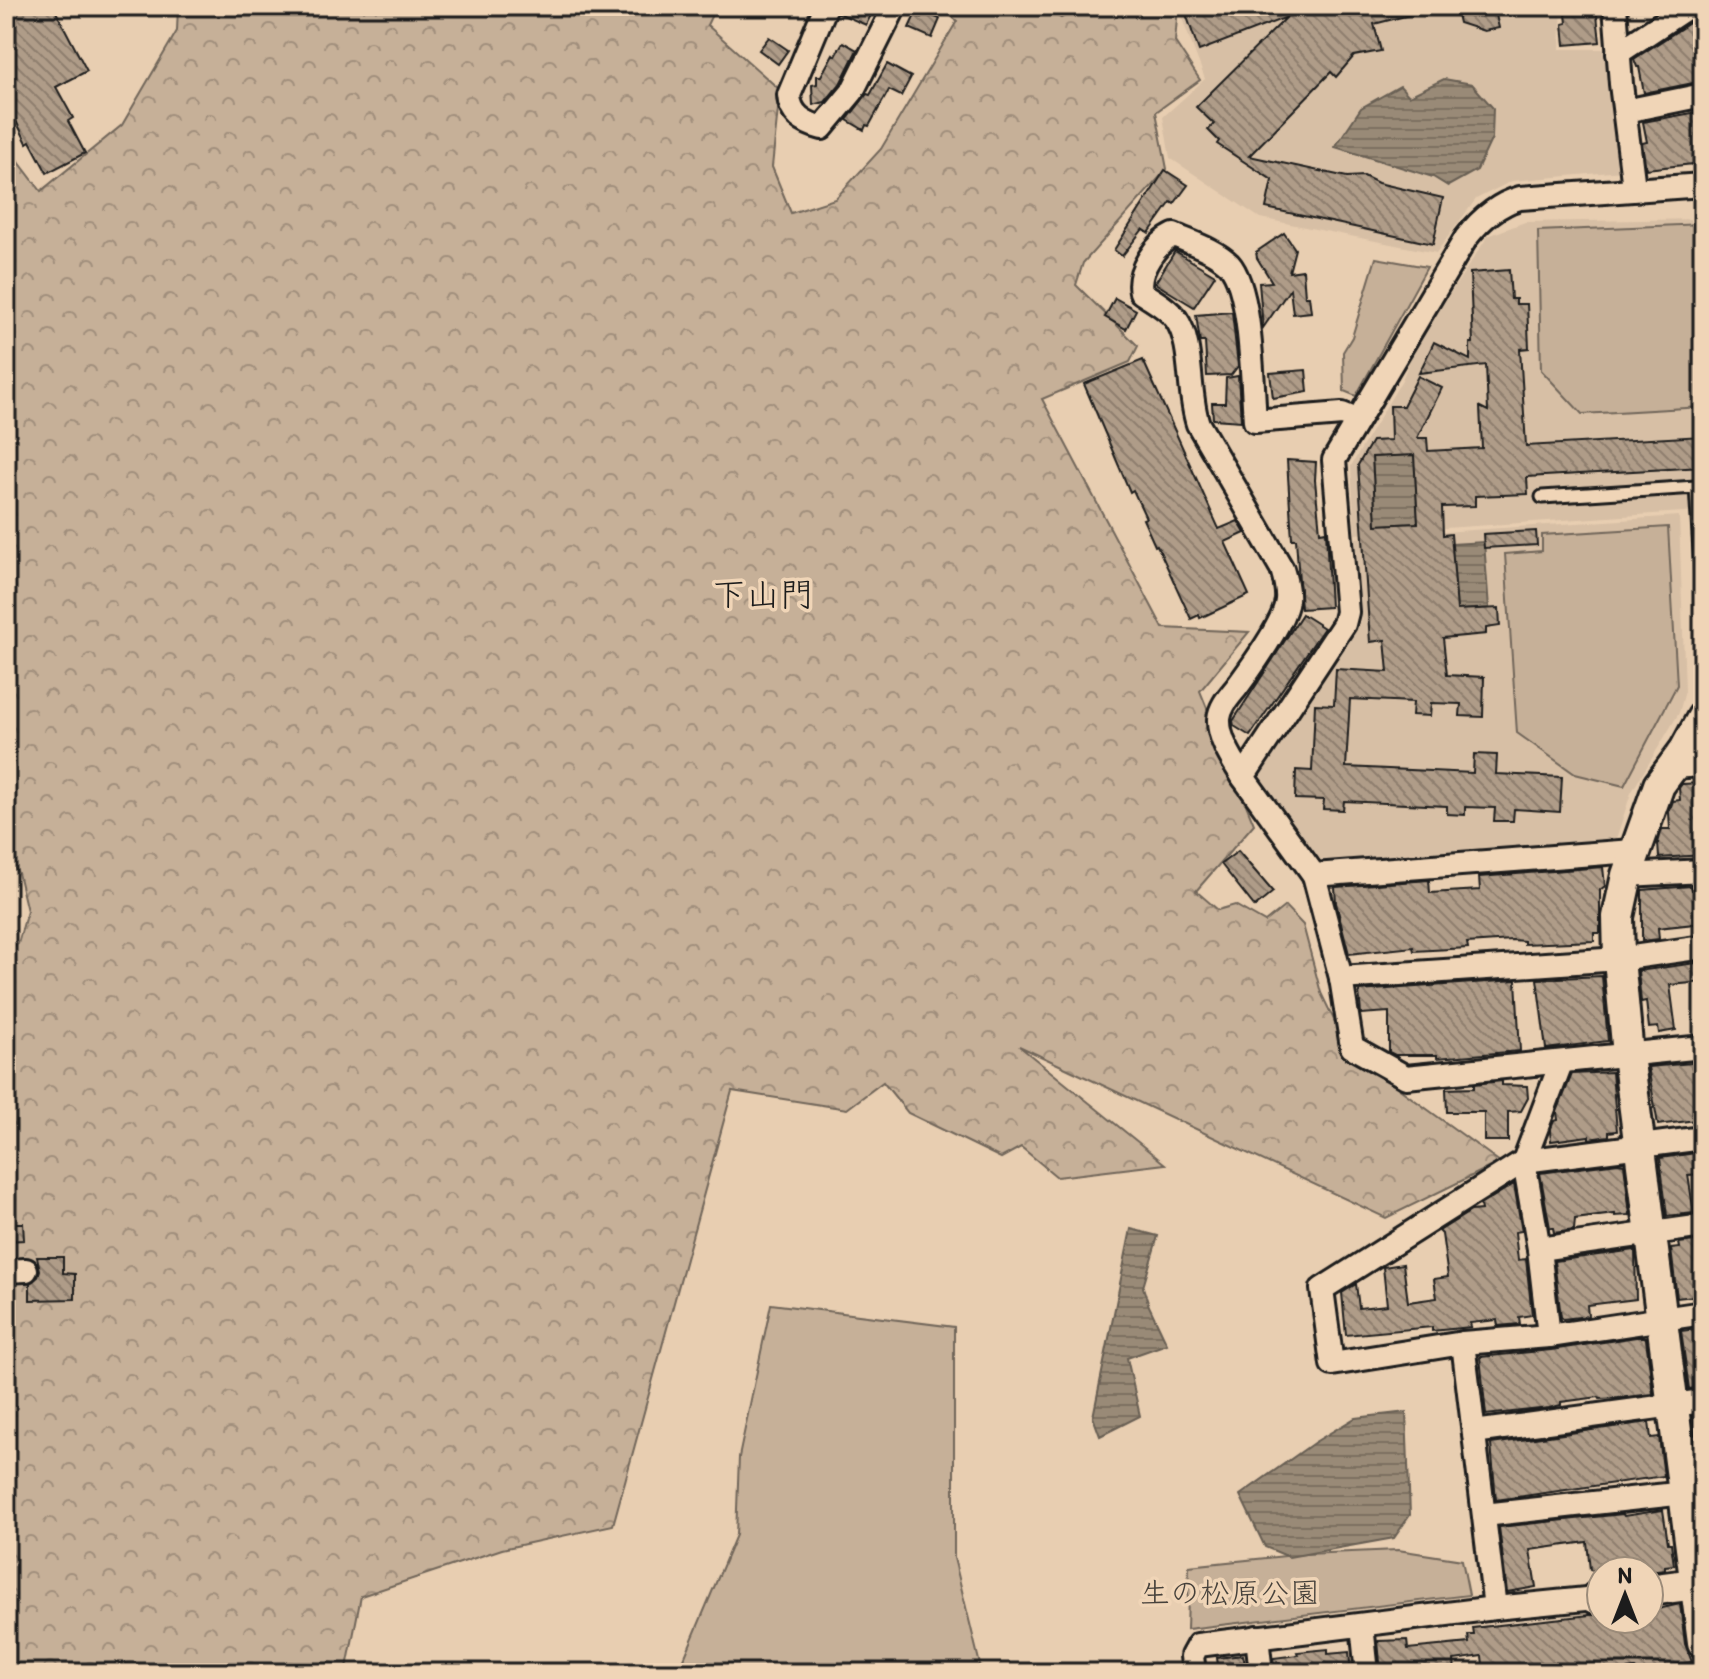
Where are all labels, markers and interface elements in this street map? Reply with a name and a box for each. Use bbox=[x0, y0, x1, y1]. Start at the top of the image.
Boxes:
district label: 下山門 bbox=[712, 574, 814, 615]
north arrow bbox=[1585, 1555, 1665, 1635]
text: N bbox=[1618, 1562, 1632, 1589]
park label: 生の松原公園 bbox=[1140, 1574, 1320, 1611]

